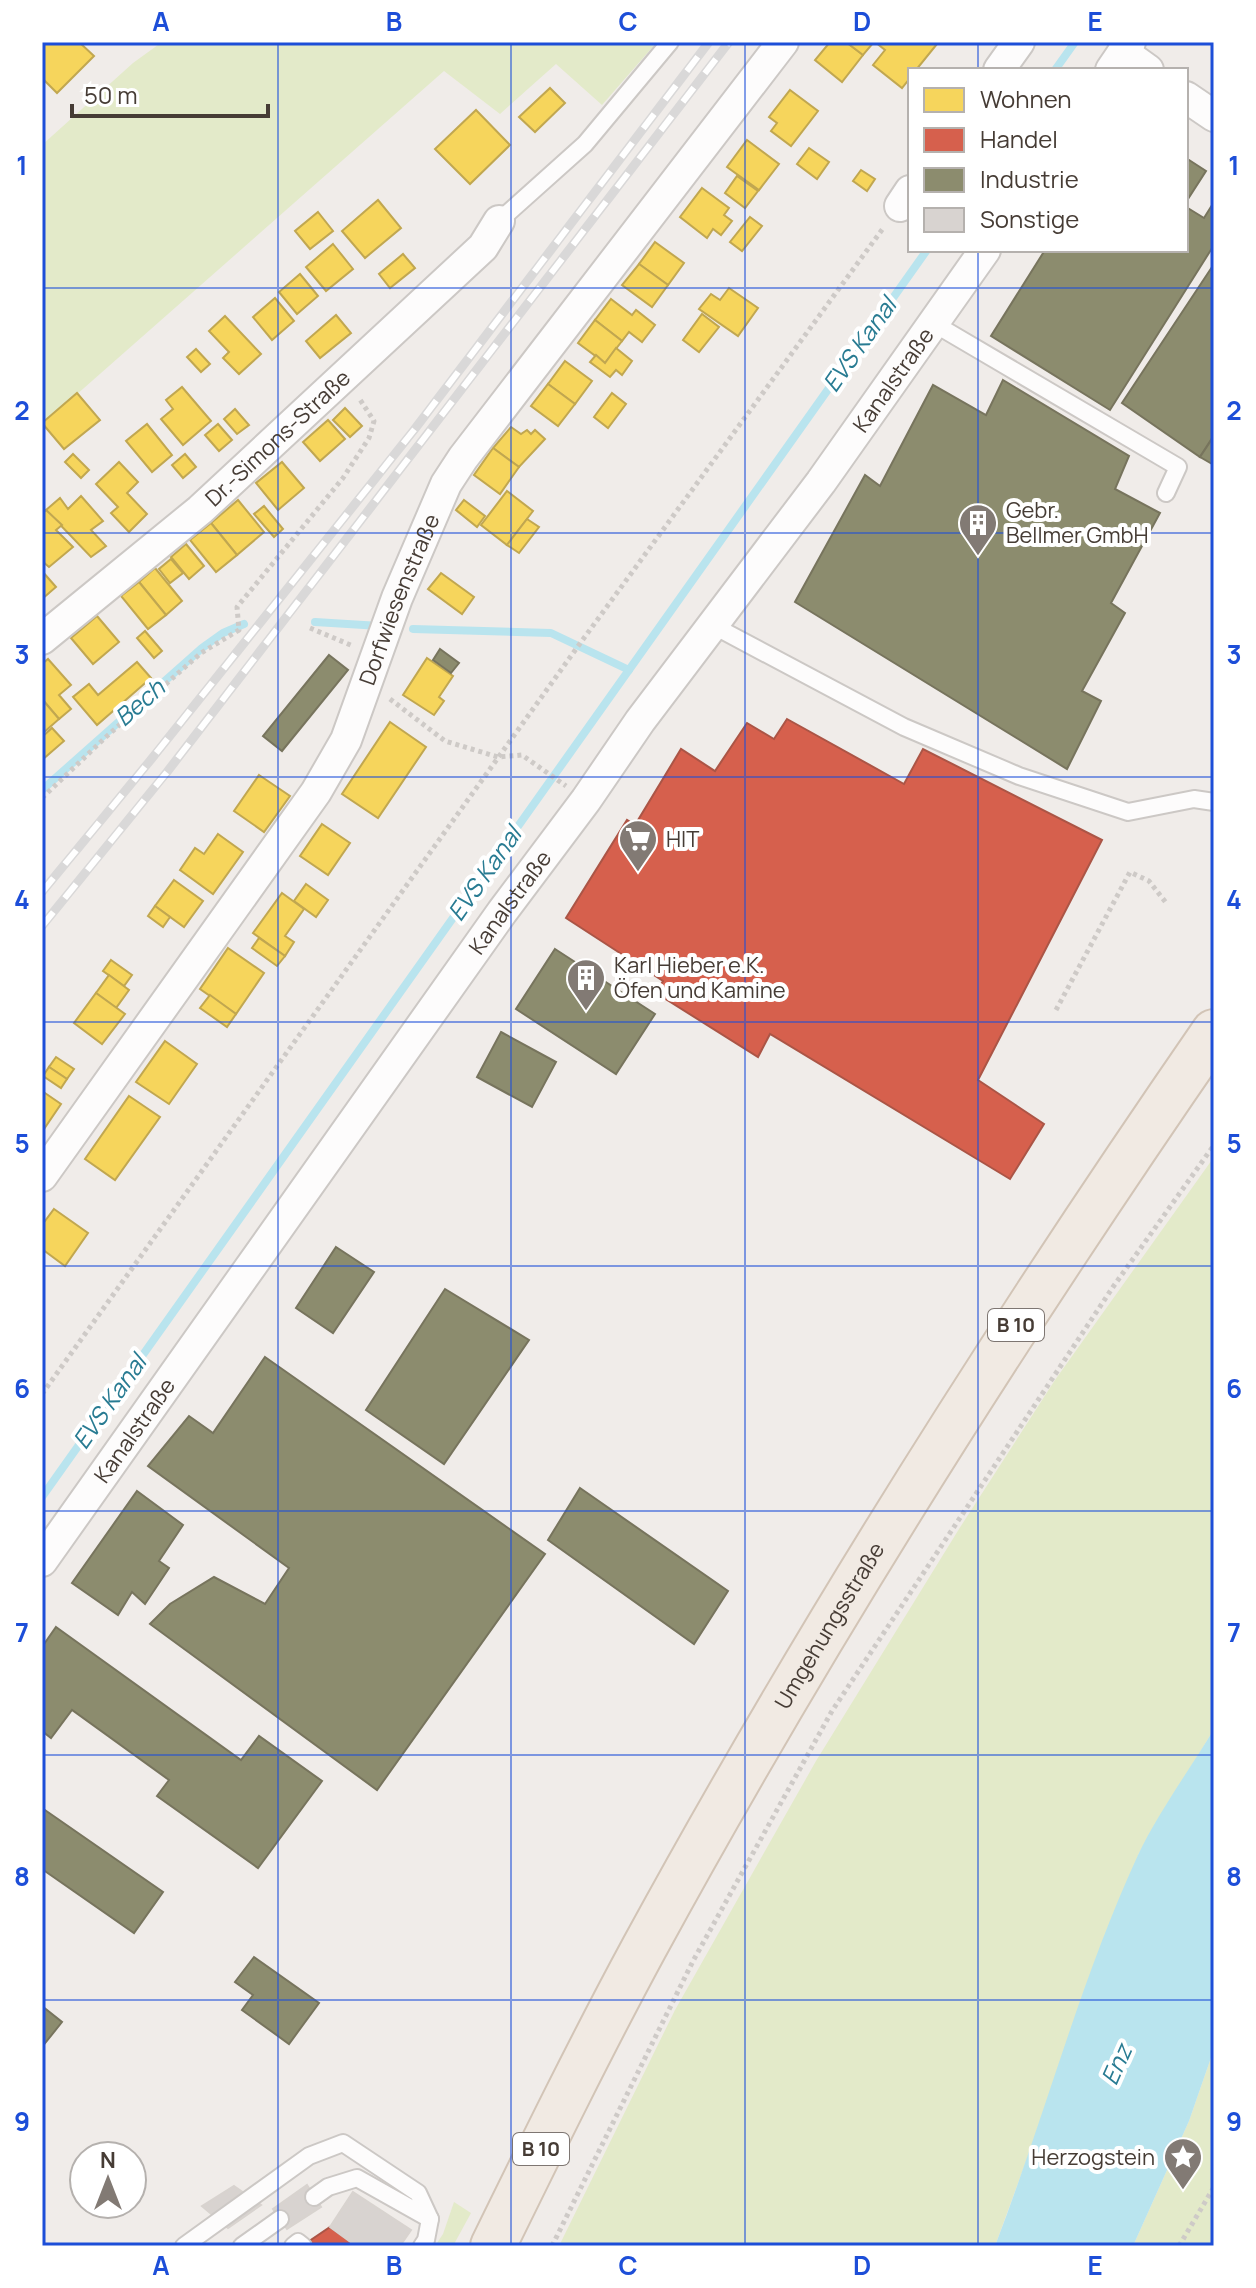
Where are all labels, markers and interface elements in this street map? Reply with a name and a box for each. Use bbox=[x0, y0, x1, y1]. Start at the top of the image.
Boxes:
text: A bbox=[152, 3, 170, 39]
text: B bbox=[386, 3, 402, 39]
text: C bbox=[618, 3, 638, 39]
text: D bbox=[853, 3, 871, 39]
text: E bbox=[1087, 3, 1103, 39]
scale bar bbox=[72, 68, 268, 118]
legend bbox=[908, 68, 1188, 252]
text: 50 m bbox=[84, 78, 138, 111]
text: Wohnen bbox=[980, 82, 1072, 115]
text: Handel bbox=[980, 122, 1058, 155]
text: 1 bbox=[16, 147, 28, 183]
text: 1 bbox=[1228, 147, 1240, 183]
text: Industrie bbox=[980, 162, 1079, 195]
text: Sonstige bbox=[980, 202, 1079, 235]
water label: EVS Kanal bbox=[814, 288, 905, 398]
street label: Kanalstraße bbox=[846, 321, 941, 438]
street label: Dr.-Simons-Straße bbox=[199, 363, 357, 513]
text: 2 bbox=[14, 392, 30, 428]
text: 2 bbox=[1226, 392, 1242, 428]
place label: Gebr. Bellmer GmbH bbox=[1006, 495, 1149, 550]
building icon: Gebr. Bellmer GmbH bbox=[957, 502, 999, 557]
street label: Dorfwiesenstraße bbox=[352, 509, 446, 689]
text: 3 bbox=[14, 636, 30, 672]
text: 3 bbox=[1226, 636, 1242, 672]
water label: Bech bbox=[107, 670, 172, 733]
water label: EVS Kanal bbox=[439, 817, 530, 927]
supermarket icon: HIT bbox=[617, 818, 659, 873]
place label: HIT bbox=[666, 824, 699, 854]
street label: Kanalstraße bbox=[462, 844, 558, 960]
text: 4 bbox=[14, 881, 30, 917]
text: 4 bbox=[1226, 881, 1242, 917]
place label: Karl Hieber e.K. Öfen und Kamine bbox=[614, 950, 786, 1005]
building icon: Karl Hieber e.K. Öfen und Kamine bbox=[565, 957, 607, 1012]
text: 5 bbox=[14, 1125, 30, 1161]
text: 5 bbox=[1226, 1125, 1242, 1161]
road number: B 10 bbox=[988, 1309, 1044, 1341]
water label: EVS Kanal bbox=[64, 1345, 155, 1455]
text: 6 bbox=[14, 1370, 30, 1406]
text: 6 bbox=[1226, 1370, 1242, 1406]
street label: Kanalstraße bbox=[87, 1372, 182, 1489]
street label: Umgehungsstraße bbox=[768, 1536, 891, 1715]
text: 7 bbox=[15, 1614, 29, 1650]
text: 7 bbox=[1227, 1614, 1241, 1650]
text: 8 bbox=[14, 1858, 30, 1894]
text: 8 bbox=[1226, 1858, 1242, 1894]
water label: Enz bbox=[1092, 2037, 1140, 2090]
text: 9 bbox=[14, 2103, 30, 2139]
text: 9 bbox=[1226, 2103, 1242, 2139]
road number: B 10 bbox=[513, 2133, 569, 2165]
place icon: Herzogstein bbox=[1162, 2136, 1204, 2191]
north arrow bbox=[68, 2140, 148, 2220]
place label: Herzogstein bbox=[1031, 2142, 1155, 2172]
text: N bbox=[100, 2145, 116, 2175]
text: A bbox=[152, 2247, 170, 2283]
text: B bbox=[386, 2247, 402, 2283]
text: C bbox=[618, 2247, 638, 2283]
text: D bbox=[853, 2247, 871, 2283]
text: E bbox=[1087, 2247, 1103, 2283]

